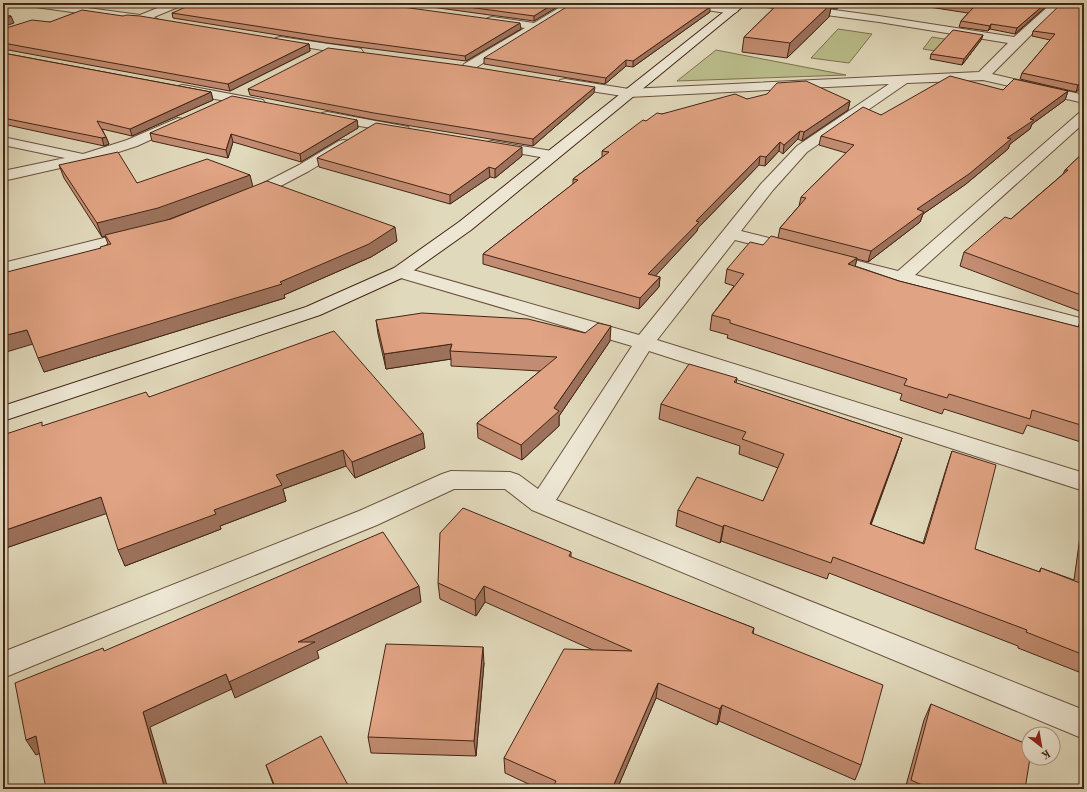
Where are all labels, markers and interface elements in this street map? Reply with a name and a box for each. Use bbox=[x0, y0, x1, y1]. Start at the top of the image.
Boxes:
north arrow bbox=[1021, 726, 1061, 766]
text: K bbox=[1038, 746, 1052, 760]

